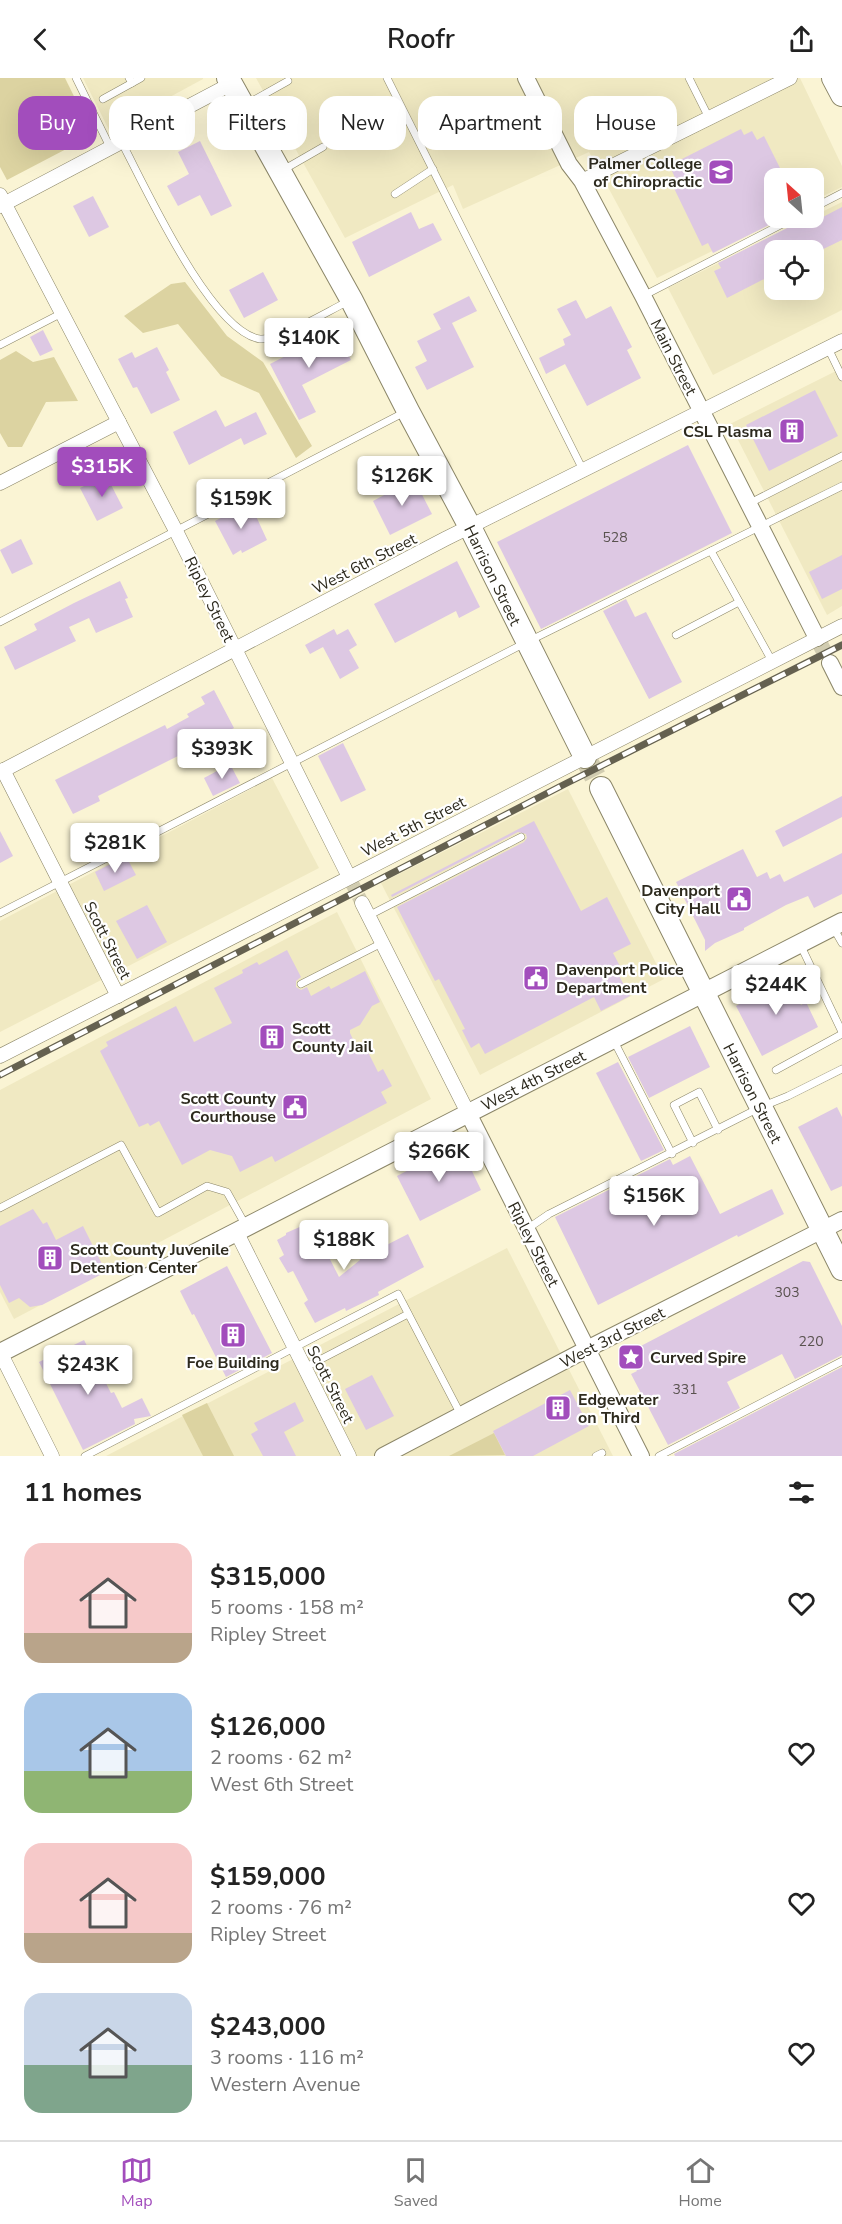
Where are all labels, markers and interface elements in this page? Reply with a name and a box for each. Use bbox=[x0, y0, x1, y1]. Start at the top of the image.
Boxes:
text: Roofr bbox=[387, 21, 455, 58]
icon: back bbox=[24, 23, 57, 56]
icon: share bbox=[785, 23, 818, 56]
chip: Buy bbox=[18, 96, 97, 150]
chip: Rent bbox=[109, 96, 195, 150]
chip: Filters bbox=[207, 96, 307, 150]
chip: New bbox=[319, 96, 406, 150]
chip: Apartment bbox=[418, 96, 562, 150]
chip: House bbox=[574, 96, 677, 150]
place label: Palmer College of Chiropractic bbox=[588, 153, 702, 193]
school or university icon: Palmer College of Chiropractic bbox=[706, 157, 736, 187]
north arrow bbox=[764, 168, 824, 228]
map controls bbox=[764, 168, 824, 300]
button: locate bbox=[764, 240, 824, 300]
street label: Main Street bbox=[645, 316, 702, 400]
pin: $140K bbox=[267, 318, 351, 369]
text: $140K bbox=[278, 324, 340, 351]
building icon: CSL Plasma bbox=[777, 416, 807, 446]
place label: CSL Plasma bbox=[683, 421, 772, 443]
pin: $315K bbox=[60, 447, 144, 498]
text: $315K bbox=[71, 453, 133, 480]
pin: $126K bbox=[360, 456, 444, 507]
text: $126K bbox=[371, 462, 433, 489]
pin: $159K bbox=[199, 479, 283, 530]
text: $159K bbox=[210, 485, 272, 512]
street label: Harrison Street bbox=[458, 522, 526, 630]
street label: West 6th Street bbox=[308, 528, 421, 600]
house number: 528 bbox=[602, 528, 628, 547]
street label: Ripley Street bbox=[179, 553, 240, 646]
pin: $393K bbox=[180, 729, 264, 780]
text: $393K bbox=[191, 735, 253, 762]
street label: West 5th Street bbox=[357, 791, 470, 863]
pin: $281K bbox=[73, 823, 157, 874]
text: $281K bbox=[84, 829, 146, 856]
place label: Davenport City Hall bbox=[641, 880, 721, 920]
public building icon: Davenport City Hall bbox=[724, 884, 754, 914]
street label: Scott Street bbox=[78, 898, 136, 984]
place label: Davenport Police Department bbox=[556, 959, 684, 999]
public building icon: Davenport Police Department bbox=[521, 963, 551, 993]
pin: $244K bbox=[734, 965, 818, 1016]
text: $244K bbox=[745, 971, 807, 998]
place label: Scott County Jail bbox=[292, 1018, 373, 1058]
building icon: Scott County Jail bbox=[257, 1022, 287, 1052]
street label: Harrison Street bbox=[718, 1040, 787, 1147]
street label: West 4th Street bbox=[477, 1045, 590, 1117]
place label: Scott County Courthouse bbox=[180, 1088, 277, 1128]
public building icon: Scott County Courthouse bbox=[280, 1092, 310, 1122]
pin: $266K bbox=[397, 1132, 481, 1183]
text: $266K bbox=[408, 1138, 470, 1165]
pin: $156K bbox=[612, 1176, 696, 1227]
text: $156K bbox=[623, 1182, 685, 1209]
street label: Ripley Street bbox=[502, 1198, 564, 1291]
pin: $188K bbox=[302, 1220, 386, 1271]
text: $188K bbox=[313, 1226, 375, 1253]
place label: Scott County Juvenile Detention Center bbox=[70, 1239, 229, 1279]
building icon: Scott County Juvenile Detention Center bbox=[35, 1243, 65, 1273]
house number: 303 bbox=[774, 1283, 800, 1302]
street label: West 3rd Street bbox=[556, 1302, 669, 1374]
building icon: Foe Building bbox=[218, 1320, 248, 1350]
house number: 220 bbox=[798, 1332, 824, 1351]
street label: Scott Street bbox=[301, 1342, 359, 1428]
place icon: Curved Spire bbox=[616, 1342, 646, 1372]
pin: $243K bbox=[46, 1345, 130, 1396]
place label: Curved Spire bbox=[650, 1347, 746, 1369]
text: $243K bbox=[57, 1351, 119, 1378]
place label: Foe Building bbox=[187, 1352, 280, 1374]
house number: 331 bbox=[672, 1380, 698, 1399]
place label: Edgewater on Third bbox=[578, 1389, 659, 1429]
building icon: Edgewater on Third bbox=[543, 1393, 573, 1423]
text: 11 homes bbox=[24, 1475, 142, 1510]
icon: filters bbox=[785, 1476, 818, 1509]
text: $315,000 bbox=[210, 1559, 326, 1594]
icon: home bbox=[72, 1567, 144, 1639]
icon: heart bbox=[785, 1587, 818, 1620]
text: 5 rooms · 158 m² bbox=[210, 1594, 364, 1621]
text: Ripley Street bbox=[210, 1621, 326, 1648]
text: $126,000 bbox=[210, 1709, 326, 1744]
icon: home bbox=[72, 1717, 144, 1789]
icon: heart bbox=[785, 1737, 818, 1770]
text: 2 rooms · 62 m² bbox=[210, 1744, 352, 1771]
text: West 6th Street bbox=[210, 1771, 353, 1798]
text: $159,000 bbox=[210, 1859, 326, 1894]
icon: home bbox=[72, 1867, 144, 1939]
icon: heart bbox=[785, 1887, 818, 1920]
text: 2 rooms · 76 m² bbox=[210, 1894, 352, 1921]
text: Ripley Street bbox=[210, 1921, 326, 1948]
text: $243,000 bbox=[210, 2009, 326, 2044]
icon: home bbox=[72, 2017, 144, 2089]
icon: heart bbox=[785, 2037, 818, 2070]
text: 3 rooms · 116 m² bbox=[210, 2044, 364, 2071]
text: Western Avenue bbox=[210, 2071, 360, 2098]
tab: Map bbox=[120, 2154, 153, 2212]
tab: Saved bbox=[394, 2154, 438, 2212]
tab: Home bbox=[678, 2154, 722, 2212]

